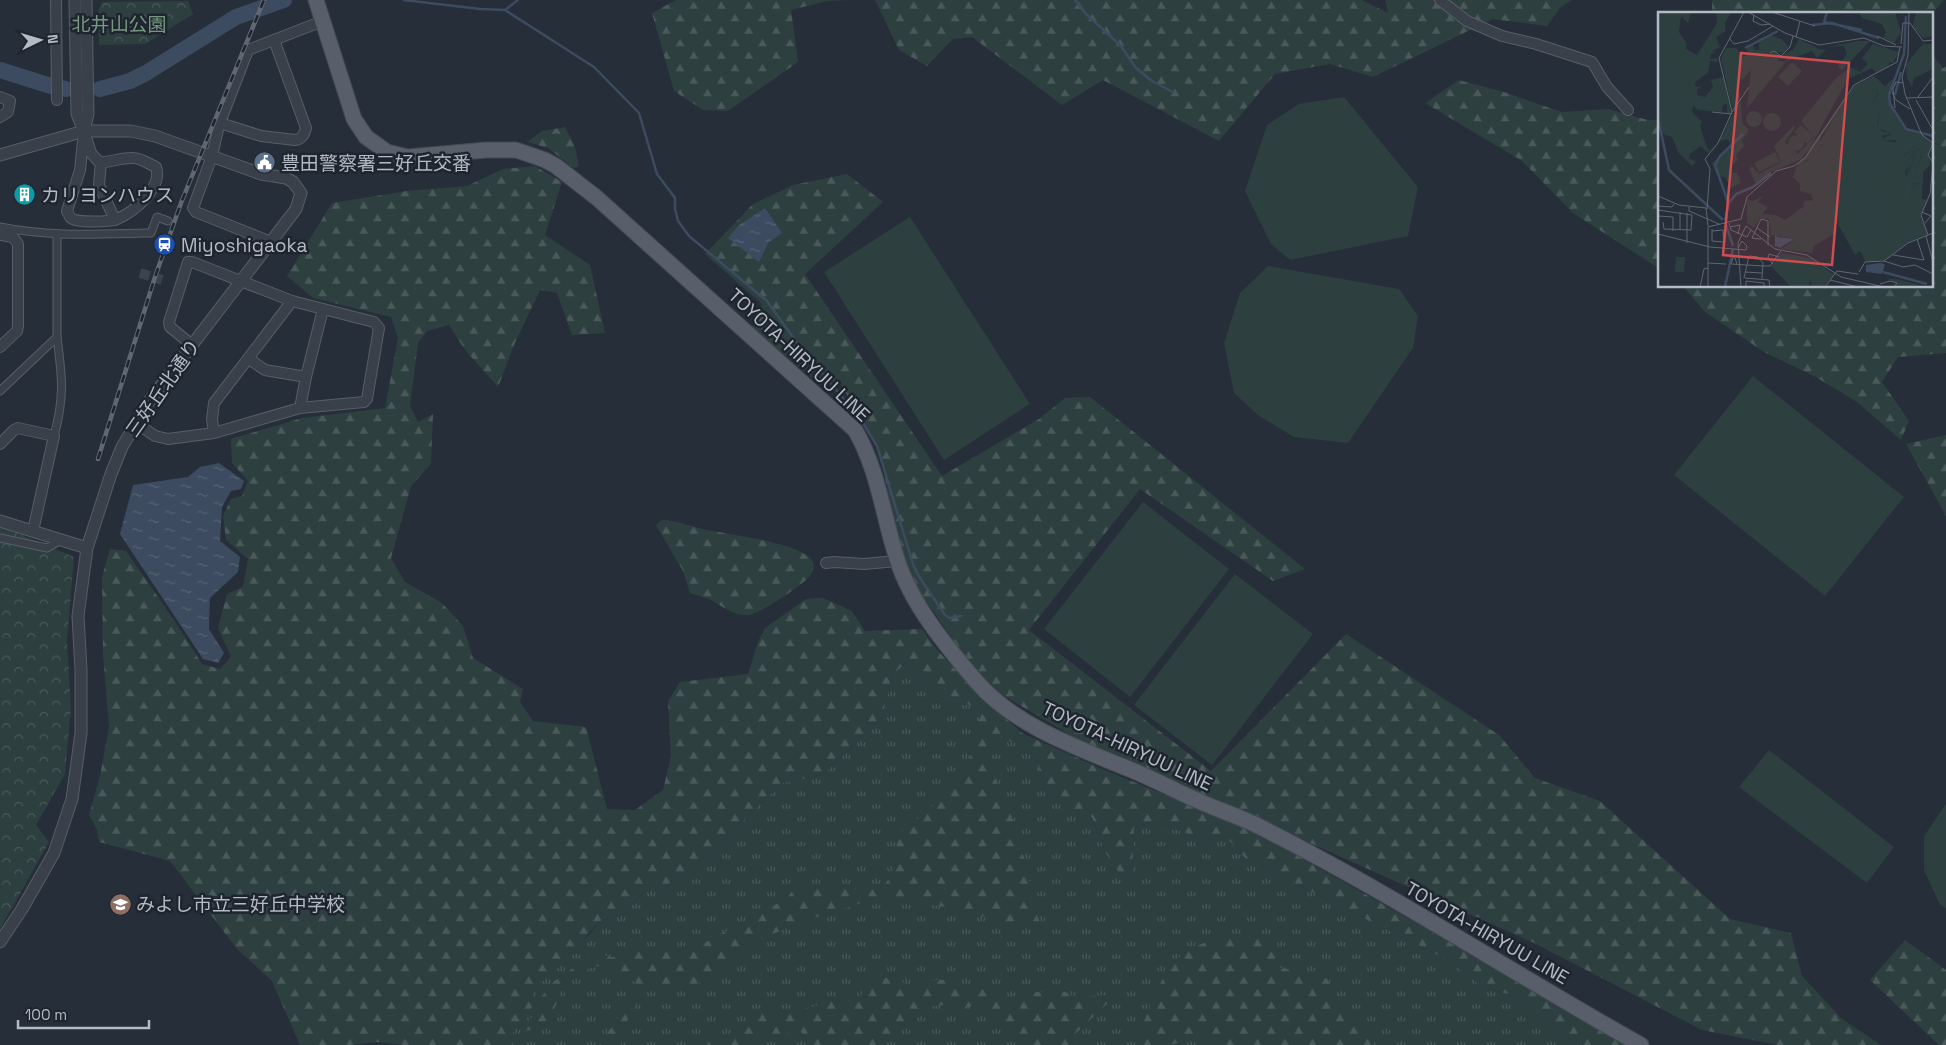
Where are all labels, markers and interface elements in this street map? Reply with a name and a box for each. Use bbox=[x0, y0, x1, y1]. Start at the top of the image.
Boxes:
park label: 北井山公園 bbox=[71, 12, 167, 37]
inset map bbox=[1658, 12, 1934, 288]
north arrow bbox=[15, 15, 65, 65]
text: N bbox=[44, 33, 62, 44]
public building icon: 豊田警察署三好丘交番 bbox=[253, 151, 277, 175]
place label: 豊田警察署三好丘交番 bbox=[281, 151, 471, 176]
building icon: カリヨンハウス bbox=[13, 183, 37, 207]
place label: カリヨンハウス bbox=[41, 183, 174, 208]
station icon: Miyoshigaoka bbox=[153, 233, 177, 257]
place label: Miyoshigaoka bbox=[181, 233, 307, 258]
street label: TOYOTA-HIRYUU LINE bbox=[723, 283, 875, 427]
street label: 三好丘北通り bbox=[120, 334, 206, 442]
street label: TOYOTA-HIRYUU LINE bbox=[1038, 696, 1216, 796]
street label: TOYOTA-HIRYUU LINE bbox=[1401, 876, 1573, 990]
school or university icon: みよし市立三好丘中学校 bbox=[108, 892, 132, 916]
place label: みよし市立三好丘中学校 bbox=[136, 892, 345, 917]
scale bar bbox=[18, 998, 149, 1030]
text: 100 m bbox=[25, 1005, 67, 1024]

